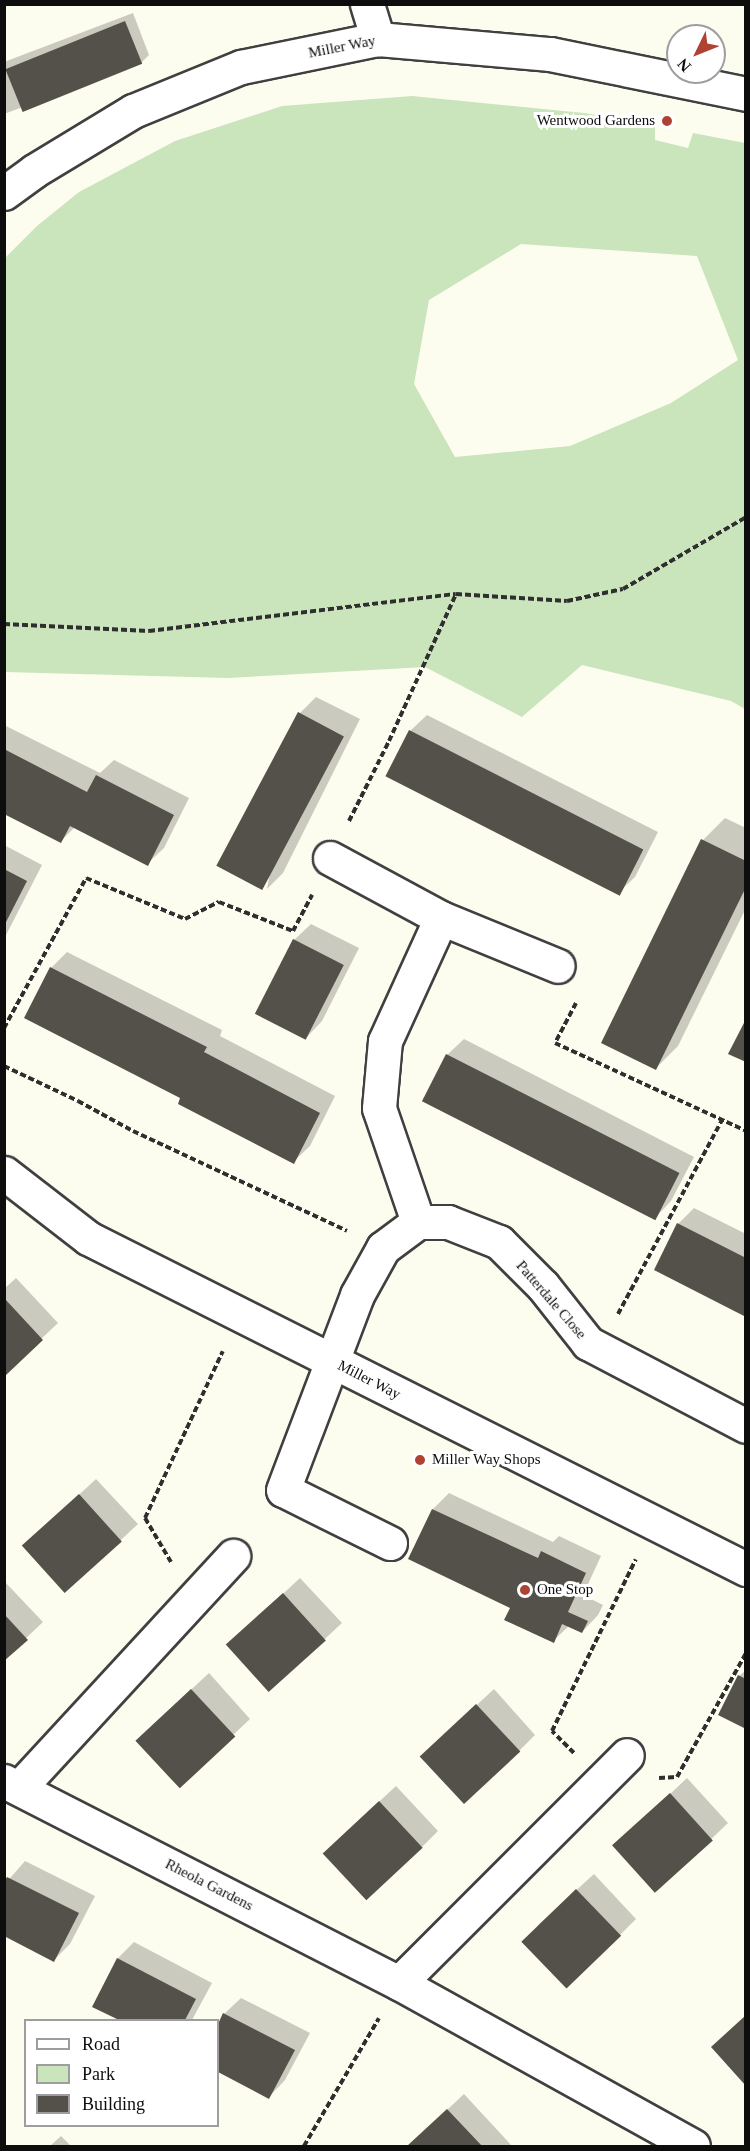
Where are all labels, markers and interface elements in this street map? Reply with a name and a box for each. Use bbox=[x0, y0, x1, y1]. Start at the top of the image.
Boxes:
north arrow bbox=[666, 24, 726, 84]
street label: Miller Way bbox=[307, 32, 377, 62]
text: N bbox=[674, 55, 694, 75]
place label: Wentwood Gardens bbox=[537, 112, 655, 130]
marker: Wentwood Gardens bbox=[660, 114, 674, 128]
street label: Patterdale Close bbox=[512, 1257, 590, 1343]
street label: Miller Way bbox=[334, 1356, 404, 1404]
place label: Miller Way Shops bbox=[432, 1451, 541, 1469]
marker: Miller Way Shops bbox=[413, 1453, 427, 1467]
place label: One Stop bbox=[537, 1581, 593, 1599]
marker: One Stop bbox=[518, 1583, 532, 1597]
street label: Rheola Gardens bbox=[162, 1855, 256, 1915]
legend bbox=[24, 2019, 219, 2127]
text: Road bbox=[82, 2034, 120, 2054]
text: Park bbox=[82, 2064, 115, 2084]
text: Building bbox=[82, 2094, 145, 2114]

